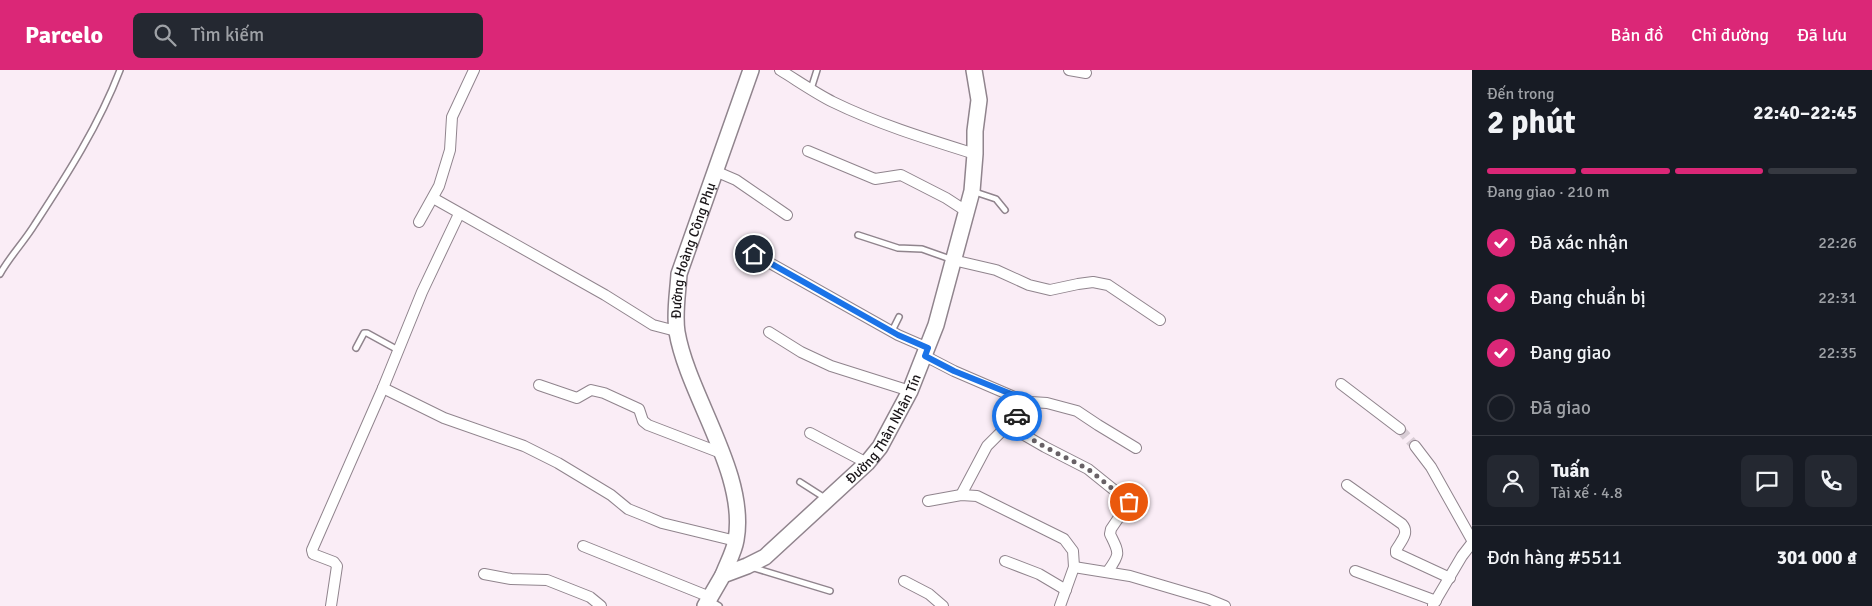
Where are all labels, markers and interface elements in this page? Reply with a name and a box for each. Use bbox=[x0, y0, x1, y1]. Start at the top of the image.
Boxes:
search box bbox=[133, 13, 483, 58]
text: Parcelo bbox=[25, 20, 103, 50]
icon: search bbox=[151, 21, 179, 49]
text: Tìm kiếm bbox=[191, 23, 264, 47]
text: Bản đồ bbox=[1611, 24, 1663, 46]
text: Chỉ đường bbox=[1691, 24, 1769, 46]
text: Đã lưu bbox=[1797, 24, 1847, 46]
text: Đến trong bbox=[1487, 84, 1555, 104]
text: 22:40–22:45 bbox=[1753, 101, 1857, 125]
text: 2 phút bbox=[1487, 103, 1575, 142]
street label: Đường Hoàng Công Phụ bbox=[668, 180, 720, 319]
text: Đang giao · 210 m bbox=[1487, 182, 1609, 202]
icon: check bbox=[1487, 229, 1515, 257]
text: Đã xác nhận bbox=[1530, 231, 1628, 255]
pin bbox=[733, 233, 775, 275]
text: 22:26 bbox=[1818, 233, 1857, 253]
icon: home bbox=[740, 240, 768, 268]
icon: check bbox=[1487, 284, 1515, 312]
text: Đang chuẩn bị bbox=[1530, 286, 1646, 310]
text: 22:31 bbox=[1818, 288, 1857, 308]
icon: check bbox=[1487, 339, 1515, 367]
text: Đang giao bbox=[1530, 341, 1611, 365]
text: 22:35 bbox=[1818, 343, 1857, 363]
street label: Đường Thân Nhân Tín bbox=[842, 372, 925, 487]
courier bbox=[992, 391, 1042, 441]
text: Đã giao bbox=[1530, 396, 1591, 420]
icon: car bbox=[1003, 402, 1031, 430]
button: person bbox=[1487, 455, 1539, 507]
button: chat bbox=[1741, 455, 1793, 507]
button: phone bbox=[1805, 455, 1857, 507]
text: Tuấn bbox=[1551, 459, 1590, 483]
pin bbox=[1108, 481, 1150, 523]
text: Tài xế · 4.8 bbox=[1551, 483, 1623, 503]
icon: bag bbox=[1115, 488, 1143, 516]
text: Đơn hàng #5511 bbox=[1487, 546, 1622, 570]
text: 301 000 ₫ bbox=[1777, 546, 1857, 570]

